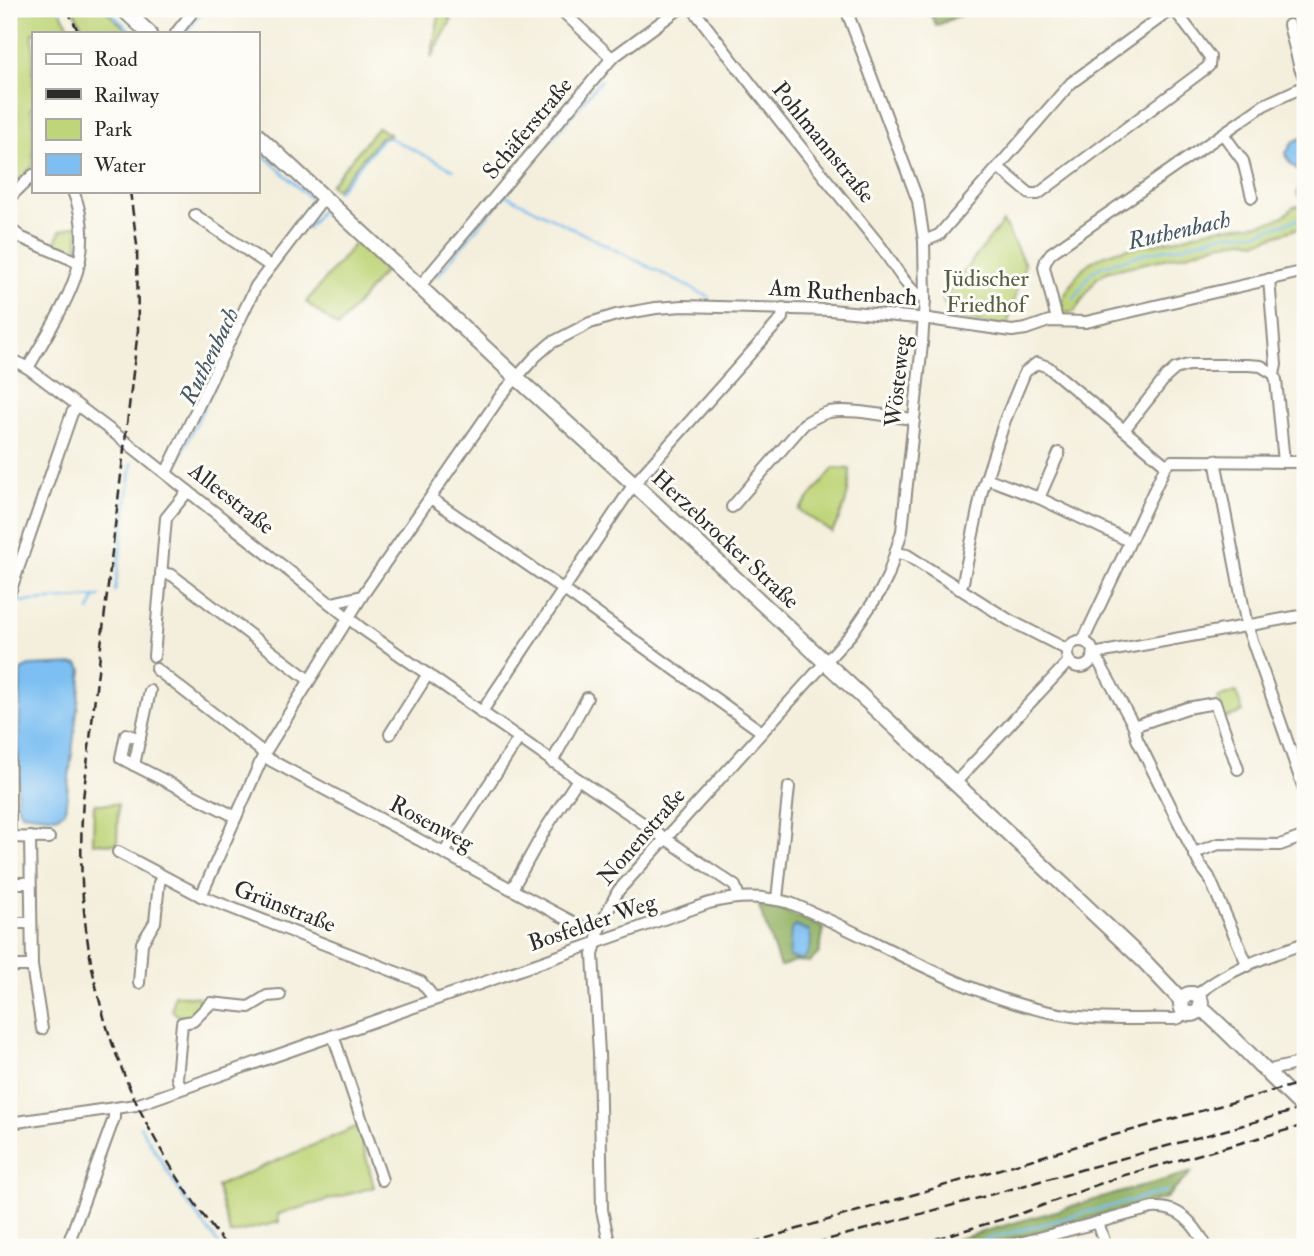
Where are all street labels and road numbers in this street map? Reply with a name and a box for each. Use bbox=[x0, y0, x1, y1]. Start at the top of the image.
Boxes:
street label: Schäferstraße bbox=[476, 71, 579, 185]
street label: Pohlmannstraße bbox=[766, 76, 882, 209]
street label: Am Ruthenbach bbox=[767, 273, 918, 312]
street label: Wösteweg bbox=[878, 333, 917, 430]
street label: Alleestraße bbox=[182, 455, 281, 541]
street label: Herzebrocker Straße bbox=[646, 463, 806, 616]
street label: Nonenstraße bbox=[591, 781, 692, 891]
street label: Rosenweg bbox=[385, 789, 479, 858]
street label: Grünstraße bbox=[230, 874, 340, 939]
street label: Bosfelder Weg bbox=[524, 887, 661, 958]

